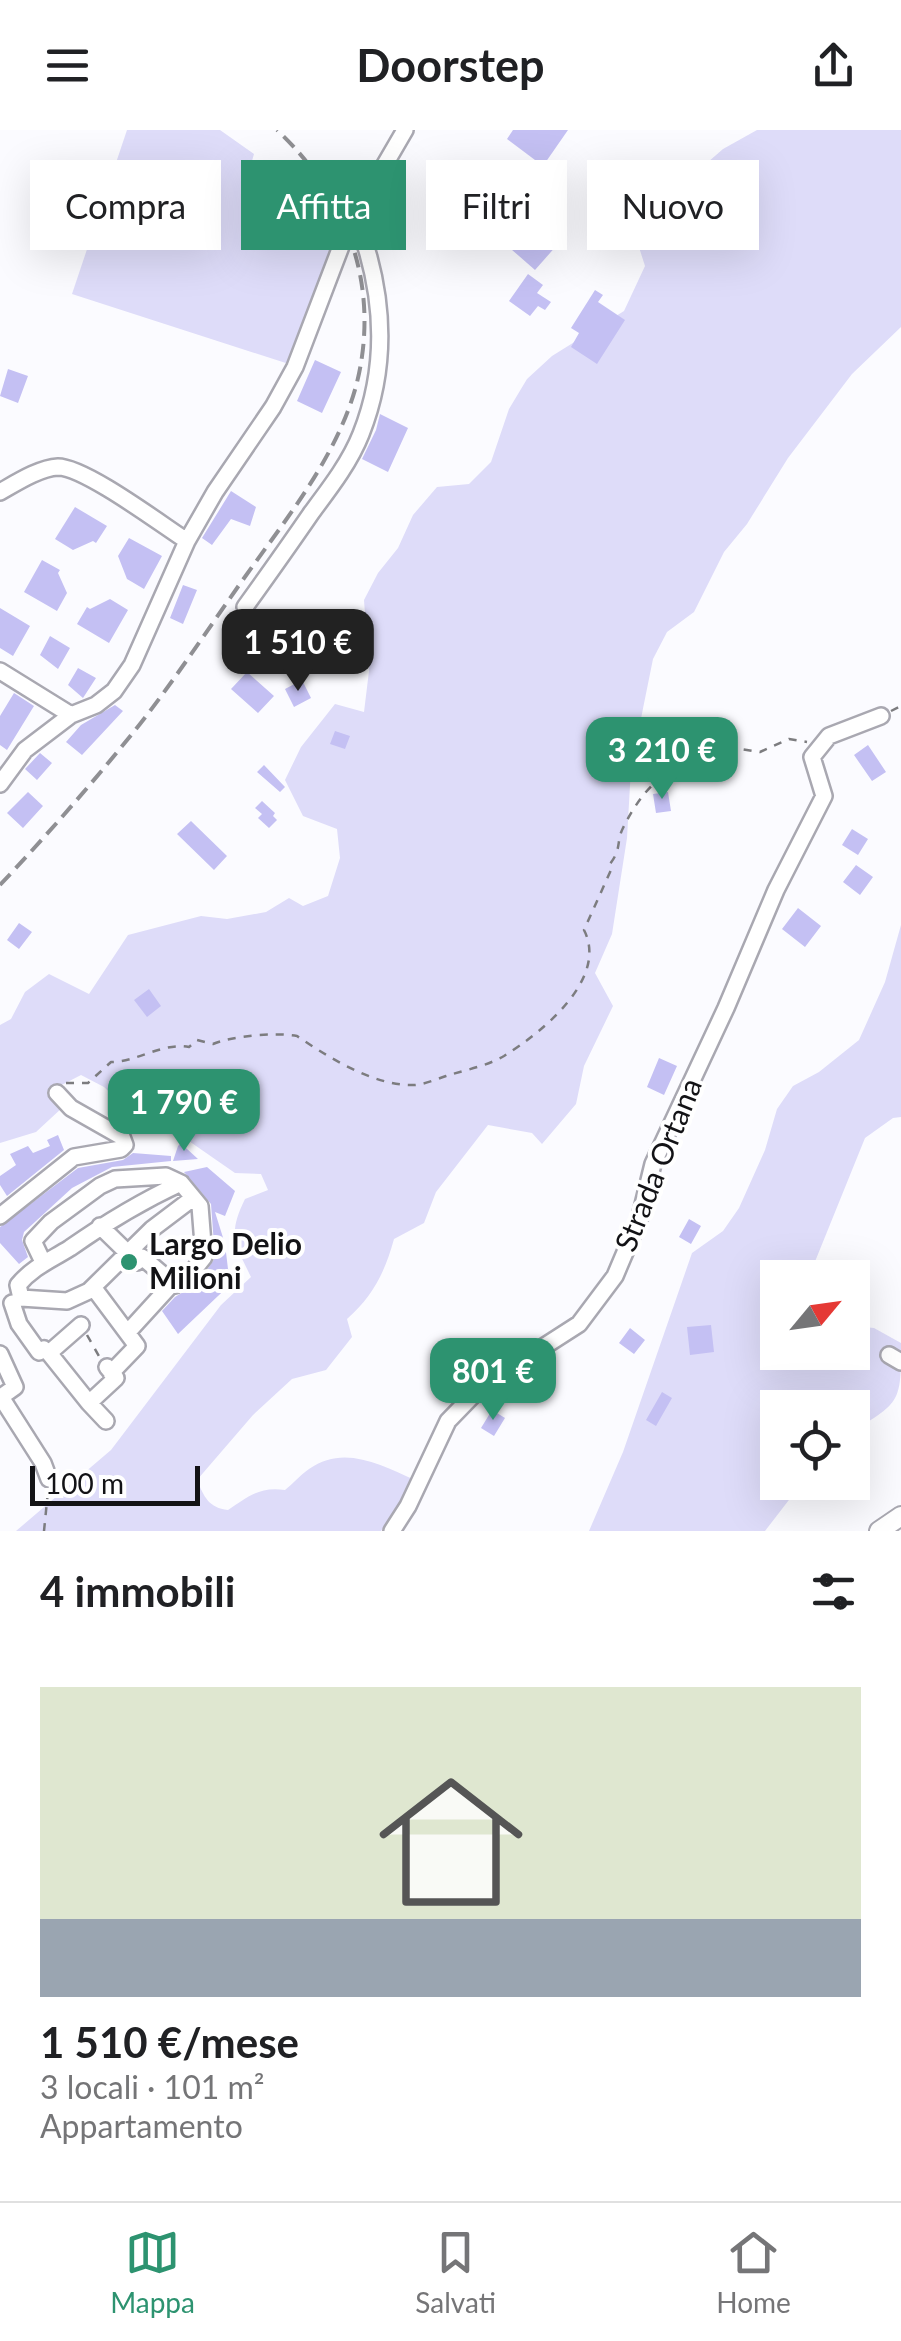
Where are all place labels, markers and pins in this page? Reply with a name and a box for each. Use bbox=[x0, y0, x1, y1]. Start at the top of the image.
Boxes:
pin: 1 510 € bbox=[206, 609, 390, 694]
pin: 3 210 € bbox=[570, 717, 754, 802]
pin: 1 790 € bbox=[92, 1069, 276, 1154]
place label: Largo Delio Milioni bbox=[149, 1225, 302, 1295]
marker: Largo Delio Milioni bbox=[118, 1251, 140, 1273]
pin: 801 € bbox=[423, 1338, 563, 1423]

